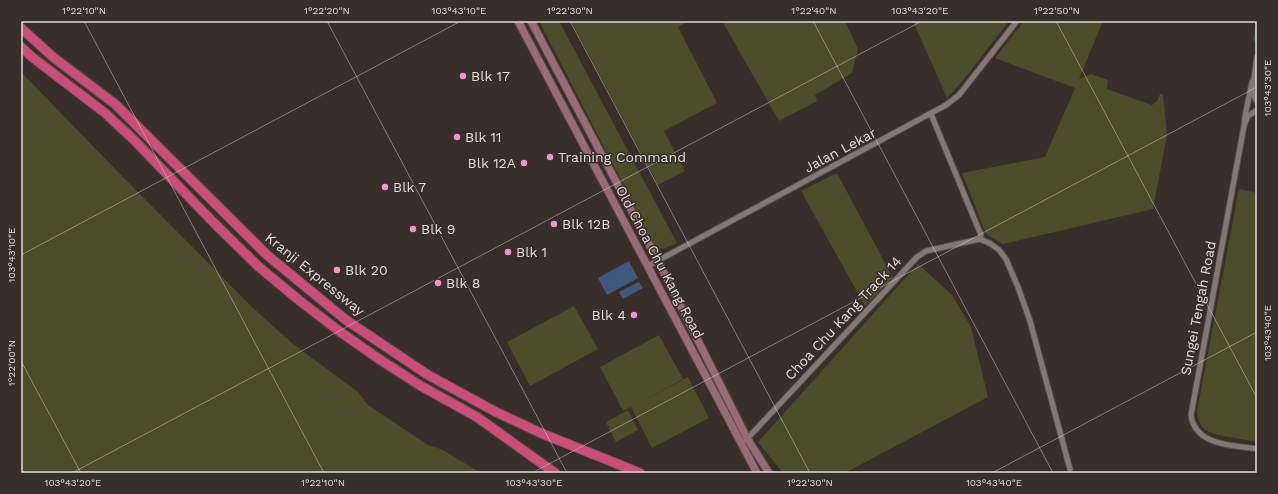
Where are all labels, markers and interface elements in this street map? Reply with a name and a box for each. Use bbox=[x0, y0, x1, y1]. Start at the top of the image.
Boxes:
text: 1°22'10"N bbox=[62, 5, 106, 16]
text: 1°22'20"N bbox=[304, 5, 350, 16]
text: 103°43'10"E bbox=[432, 5, 486, 16]
text: 1°22'30"N bbox=[547, 5, 593, 16]
text: 1°22'40"N bbox=[791, 5, 837, 16]
text: 103°43'20"E bbox=[892, 5, 948, 16]
text: 1°22'50"N bbox=[1034, 5, 1080, 16]
text: 103°43'30"E bbox=[1262, 60, 1273, 116]
place label: Blk 17 bbox=[471, 68, 510, 84]
marker: Blk 17 bbox=[458, 71, 468, 81]
street label: Jalan Lekar bbox=[801, 124, 879, 176]
place label: Blk 11 bbox=[465, 129, 501, 145]
marker: Blk 11 bbox=[452, 132, 462, 142]
place label: Training Command bbox=[558, 149, 686, 165]
marker: Training Command bbox=[545, 152, 555, 162]
place label: Blk 12A bbox=[468, 155, 516, 171]
marker: Blk 12A bbox=[519, 158, 529, 168]
place label: Blk 7 bbox=[393, 179, 426, 195]
marker: Blk 7 bbox=[380, 182, 390, 192]
street label: Old Choa Chu Kang Road bbox=[613, 183, 707, 341]
place label: Blk 12B bbox=[562, 216, 610, 232]
marker: Blk 12B bbox=[549, 219, 559, 229]
place label: Blk 9 bbox=[421, 221, 455, 237]
marker: Blk 9 bbox=[408, 224, 418, 234]
text: 103°43'10"E bbox=[6, 228, 17, 282]
street label: Kranji Expressway bbox=[262, 229, 368, 319]
street label: Sungei Tengah Road bbox=[1177, 239, 1219, 377]
place label: Blk 1 bbox=[516, 244, 547, 260]
marker: Blk 1 bbox=[503, 247, 513, 257]
street label: Choa Chu Kang Track 14 bbox=[782, 253, 904, 383]
place label: Blk 20 bbox=[345, 262, 388, 278]
marker: Blk 20 bbox=[332, 265, 342, 275]
place label: Blk 8 bbox=[446, 275, 480, 291]
marker: Blk 8 bbox=[433, 278, 443, 288]
text: 103°43'40"E bbox=[1262, 305, 1273, 361]
place label: Blk 4 bbox=[592, 307, 626, 323]
marker: Blk 4 bbox=[629, 310, 639, 320]
text: 1°22'00"N bbox=[6, 340, 17, 386]
text: 103°43'20"E bbox=[45, 477, 101, 488]
text: 1°22'10"N bbox=[301, 477, 345, 488]
text: 103°43'30"E bbox=[506, 477, 562, 488]
text: 1°22'30"N bbox=[787, 477, 833, 488]
text: 103°43'40"E bbox=[966, 477, 1022, 488]

